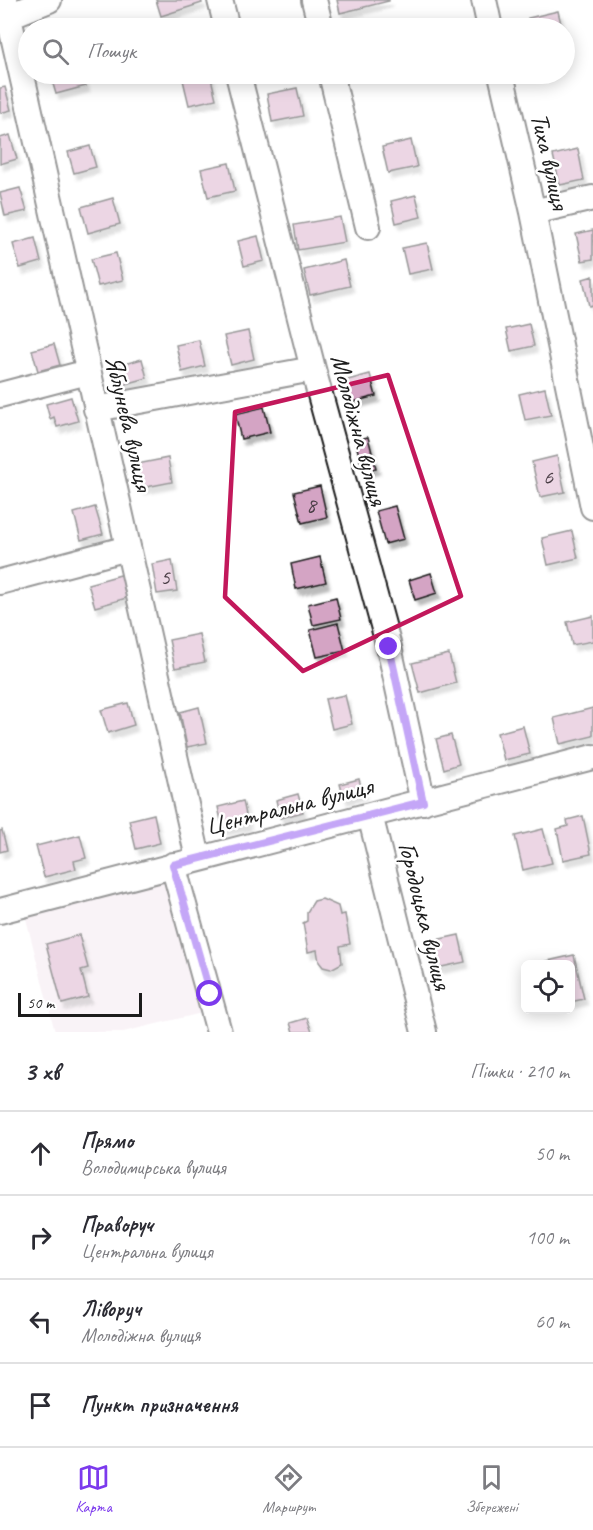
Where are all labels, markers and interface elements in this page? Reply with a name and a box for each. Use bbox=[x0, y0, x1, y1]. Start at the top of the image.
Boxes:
search box bbox=[18, 18, 575, 84]
icon: search bbox=[39, 35, 72, 68]
text: Пошук bbox=[87, 37, 136, 65]
street label: Тиха вулиця bbox=[523, 110, 578, 214]
street label: Молодіжна вулиця bbox=[323, 351, 395, 511]
street label: Яблунева вулиця bbox=[97, 352, 161, 496]
house number: 6 bbox=[543, 463, 554, 491]
house number: 8 bbox=[306, 491, 318, 519]
house number: 5 bbox=[160, 563, 171, 591]
route end bbox=[375, 633, 401, 659]
street label: Центральна вулиця bbox=[202, 769, 378, 843]
street label: Городоцька вулиця bbox=[391, 839, 460, 995]
map controls bbox=[521, 960, 575, 1014]
button: locate bbox=[521, 960, 575, 1014]
route start bbox=[196, 980, 222, 1006]
scale bar bbox=[18, 990, 142, 1018]
text: 50 m bbox=[27, 993, 54, 1013]
text: 3 хв bbox=[24, 1055, 59, 1088]
text: Пішки · 210 m bbox=[470, 1059, 569, 1084]
text: Прямо bbox=[81, 1127, 133, 1155]
icon: ahead bbox=[24, 1137, 57, 1170]
text: 50 m bbox=[535, 1141, 569, 1166]
text: Володимирська вулиця bbox=[81, 1155, 225, 1180]
text: Праворуч bbox=[81, 1211, 153, 1239]
icon: right bbox=[24, 1221, 57, 1254]
text: 100 m bbox=[526, 1225, 569, 1250]
text: Центральна вулиця bbox=[81, 1239, 213, 1264]
text: Ліворуч bbox=[81, 1295, 141, 1323]
icon: left bbox=[24, 1305, 57, 1338]
text: 60 m bbox=[535, 1309, 569, 1334]
text: Молодіжна вулиця bbox=[81, 1323, 200, 1348]
icon: arrive bbox=[24, 1389, 57, 1422]
text: Пункт призначення bbox=[81, 1391, 238, 1419]
tab: Карта bbox=[75, 1461, 112, 1517]
tab: Маршрут bbox=[262, 1461, 315, 1517]
tab: Збережені bbox=[466, 1461, 518, 1517]

